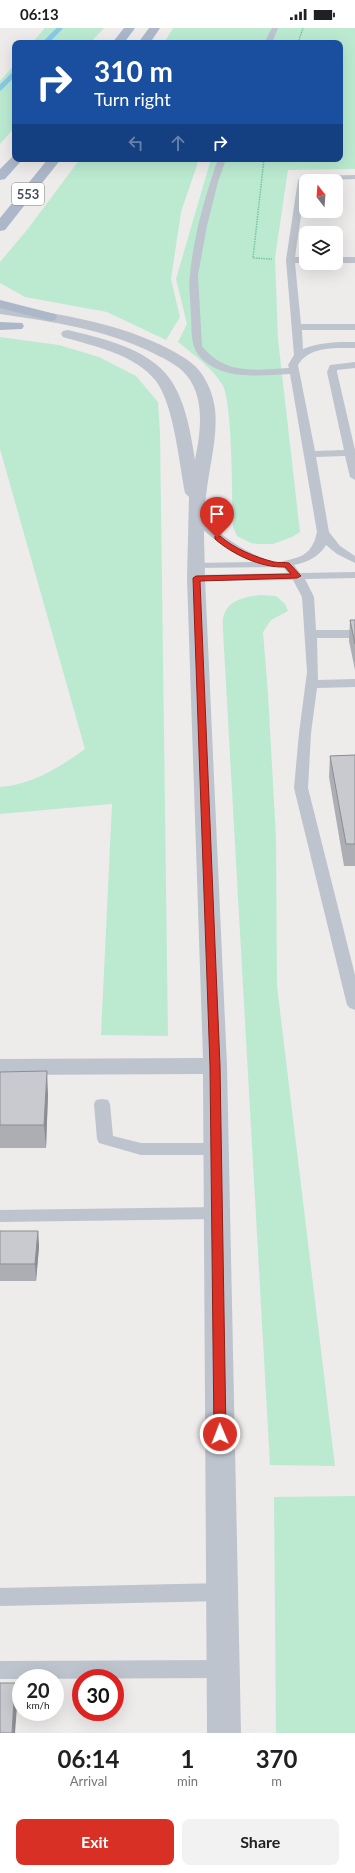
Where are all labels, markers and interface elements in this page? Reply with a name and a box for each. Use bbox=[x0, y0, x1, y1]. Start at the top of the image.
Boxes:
text: 06:13 bbox=[20, 5, 59, 23]
text: 310 m bbox=[94, 54, 173, 88]
icon: right bbox=[28, 56, 80, 108]
text: Turn right bbox=[94, 88, 171, 110]
icon: left bbox=[125, 132, 147, 154]
icon: ahead bbox=[167, 132, 189, 154]
icon: right bbox=[209, 132, 231, 154]
north arrow bbox=[299, 174, 343, 218]
map controls bbox=[299, 174, 343, 270]
road number: 553 bbox=[12, 183, 44, 205]
button: layers bbox=[299, 226, 343, 270]
pin bbox=[200, 497, 234, 538]
icon: arrive bbox=[206, 503, 228, 525]
position arrow bbox=[199, 1413, 241, 1455]
speed limit sign: 30 bbox=[72, 1669, 124, 1721]
text: 20 bbox=[26, 1678, 50, 1702]
text: km/h bbox=[26, 1699, 50, 1711]
text: 06:14 bbox=[58, 1744, 119, 1773]
text: 1 bbox=[181, 1744, 195, 1773]
text: 370 bbox=[256, 1744, 297, 1773]
text: Arrival bbox=[70, 1773, 107, 1789]
text: min bbox=[177, 1773, 198, 1789]
text: m bbox=[271, 1773, 282, 1789]
button: Exit bbox=[16, 1819, 174, 1865]
button: Share bbox=[182, 1819, 339, 1865]

